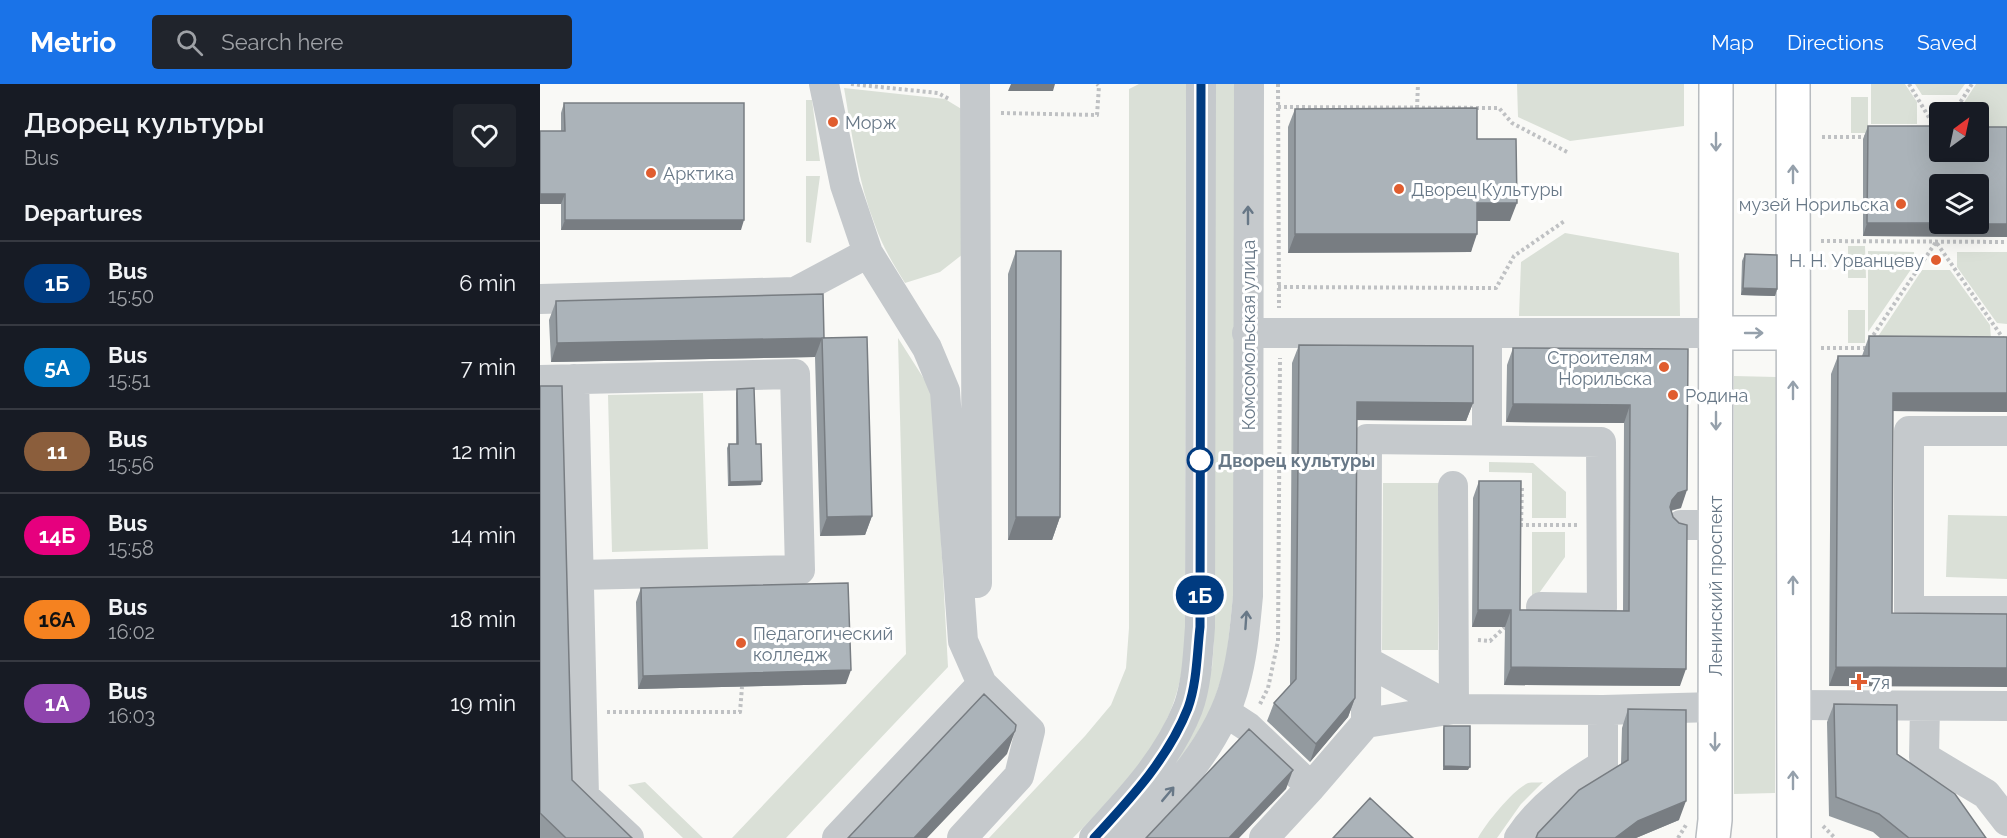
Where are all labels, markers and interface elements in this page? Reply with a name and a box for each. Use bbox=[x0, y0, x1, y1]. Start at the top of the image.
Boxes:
search box bbox=[152, 15, 572, 69]
text: Metrio bbox=[30, 26, 116, 59]
icon: search bbox=[173, 26, 206, 59]
text: Search here bbox=[221, 29, 343, 55]
text: Map bbox=[1711, 30, 1754, 55]
text: Directions bbox=[1787, 30, 1884, 55]
text: Saved bbox=[1917, 30, 1977, 55]
north arrow bbox=[1929, 102, 1989, 162]
map controls bbox=[1929, 102, 1989, 234]
button: heart bbox=[453, 104, 516, 167]
text: Дворец культуры bbox=[24, 107, 264, 140]
place label: Морж bbox=[845, 112, 897, 133]
marker: Морж bbox=[826, 115, 840, 129]
one-way arrow bbox=[1710, 132, 1722, 152]
text: Bus bbox=[24, 146, 59, 170]
place label: Арктика bbox=[663, 163, 734, 184]
one-way arrow bbox=[1787, 164, 1799, 184]
marker: Арктика bbox=[644, 166, 658, 180]
button: layers bbox=[1929, 174, 1989, 234]
place label: Дворец Культуры bbox=[1411, 179, 1563, 200]
marker: Дворец Культуры bbox=[1392, 182, 1406, 196]
place label: музей Норильска bbox=[1739, 194, 1889, 215]
marker: музей Норильска bbox=[1894, 197, 1908, 211]
text: Departures bbox=[24, 200, 142, 226]
one-way arrow bbox=[1242, 206, 1254, 226]
street label: Комсомольская улица bbox=[1238, 240, 1259, 430]
place label: Н. Н. Урванцеву bbox=[1789, 250, 1924, 271]
marker: Н. Н. Урванцеву bbox=[1929, 253, 1943, 267]
text: Bus bbox=[108, 258, 147, 284]
text: 6 min bbox=[459, 270, 516, 296]
text: 1Б bbox=[45, 271, 69, 296]
text: 15:50 bbox=[108, 284, 154, 308]
one-way arrow bbox=[1744, 327, 1764, 339]
text: Bus bbox=[108, 342, 147, 368]
place label: Строителям Норильска bbox=[1547, 347, 1652, 389]
text: 7 min bbox=[461, 354, 516, 380]
text: 5А bbox=[44, 355, 70, 380]
marker: Строителям Норильска bbox=[1657, 360, 1671, 374]
text: 15:51 bbox=[108, 368, 151, 392]
one-way arrow bbox=[1787, 380, 1799, 400]
place label: Родина bbox=[1685, 385, 1748, 406]
marker: Родина bbox=[1666, 388, 1680, 402]
one-way arrow bbox=[1710, 411, 1722, 431]
text: Bus bbox=[108, 426, 147, 452]
text: 12 min bbox=[452, 438, 516, 464]
text: 11 bbox=[47, 439, 67, 464]
marker: Дворец культуры bbox=[1187, 447, 1213, 473]
place label: Дворец культуры bbox=[1218, 450, 1375, 471]
text: 15:56 bbox=[108, 452, 154, 476]
street label: Ленинский проспект bbox=[1705, 495, 1726, 677]
text: Bus bbox=[108, 510, 147, 536]
text: 14 min bbox=[451, 522, 516, 548]
text: 14Б bbox=[39, 523, 75, 548]
text: 15:58 bbox=[108, 536, 154, 560]
one-way arrow bbox=[1787, 575, 1799, 595]
line badge: 1Б bbox=[1173, 576, 1227, 614]
text: 1Б bbox=[1188, 583, 1212, 608]
text: Bus bbox=[108, 594, 147, 620]
text: 18 min bbox=[450, 606, 516, 632]
text: 16А bbox=[39, 607, 75, 632]
one-way arrow bbox=[1240, 611, 1251, 631]
text: 16:02 bbox=[108, 620, 155, 644]
place label: Педагогический колледж bbox=[753, 623, 893, 665]
marker: Педагогический колледж bbox=[734, 636, 748, 650]
place label: 7я bbox=[1871, 672, 1890, 693]
marker: 7я bbox=[1852, 675, 1866, 689]
text: Bus bbox=[108, 678, 147, 704]
text: 19 min bbox=[450, 690, 516, 716]
text: 1А bbox=[45, 691, 69, 716]
text: 16:03 bbox=[108, 704, 155, 728]
one-way arrow bbox=[1709, 732, 1721, 752]
one-way arrow bbox=[1787, 770, 1799, 790]
one-way arrow bbox=[1161, 787, 1175, 802]

